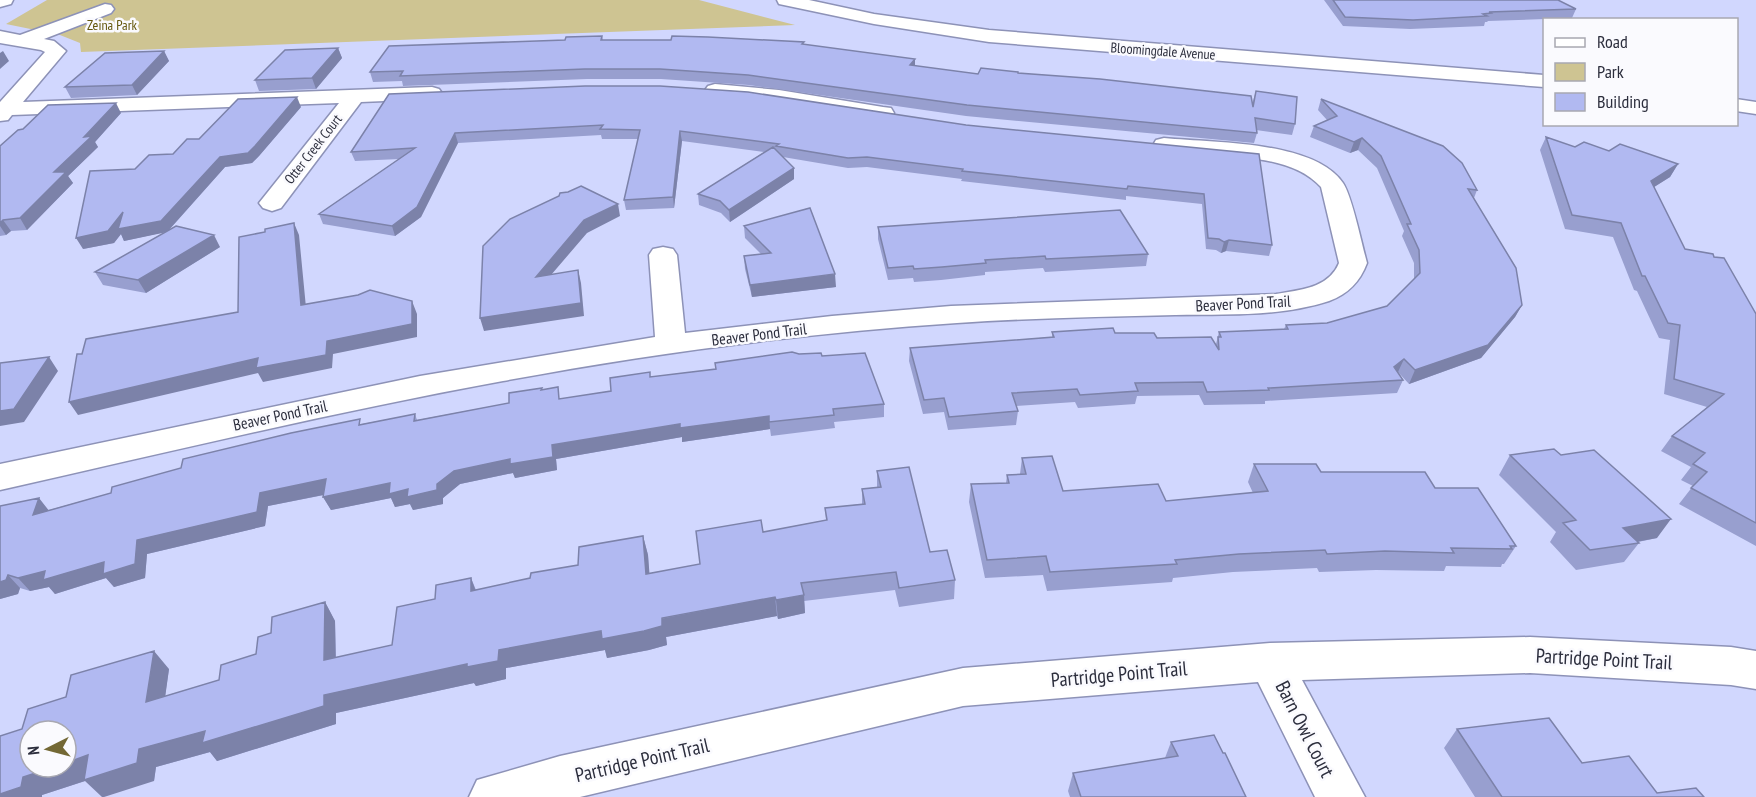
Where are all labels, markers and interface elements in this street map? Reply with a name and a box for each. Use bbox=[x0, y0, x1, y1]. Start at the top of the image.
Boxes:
park label: Zeina Park bbox=[87, 16, 138, 34]
legend bbox=[1543, 18, 1738, 126]
text: Road bbox=[1597, 30, 1628, 53]
street label: Bloomingdale Avenue bbox=[1110, 38, 1216, 64]
text: Park bbox=[1597, 60, 1624, 83]
text: Building bbox=[1597, 90, 1649, 113]
street label: Otter Creek Court bbox=[280, 110, 346, 187]
street label: Beaver Pond Trail bbox=[1195, 291, 1291, 315]
street label: Beaver Pond Trail bbox=[710, 318, 808, 350]
street label: Beaver Pond Trail bbox=[231, 395, 329, 435]
street label: Partridge Point Trail bbox=[1535, 642, 1673, 676]
street label: Partridge Point Trail bbox=[1050, 655, 1189, 693]
street label: Barn Owl Court bbox=[1270, 676, 1341, 782]
north arrow bbox=[18, 719, 78, 779]
street label: Partridge Point Trail bbox=[572, 732, 712, 788]
text: N bbox=[23, 745, 43, 756]

